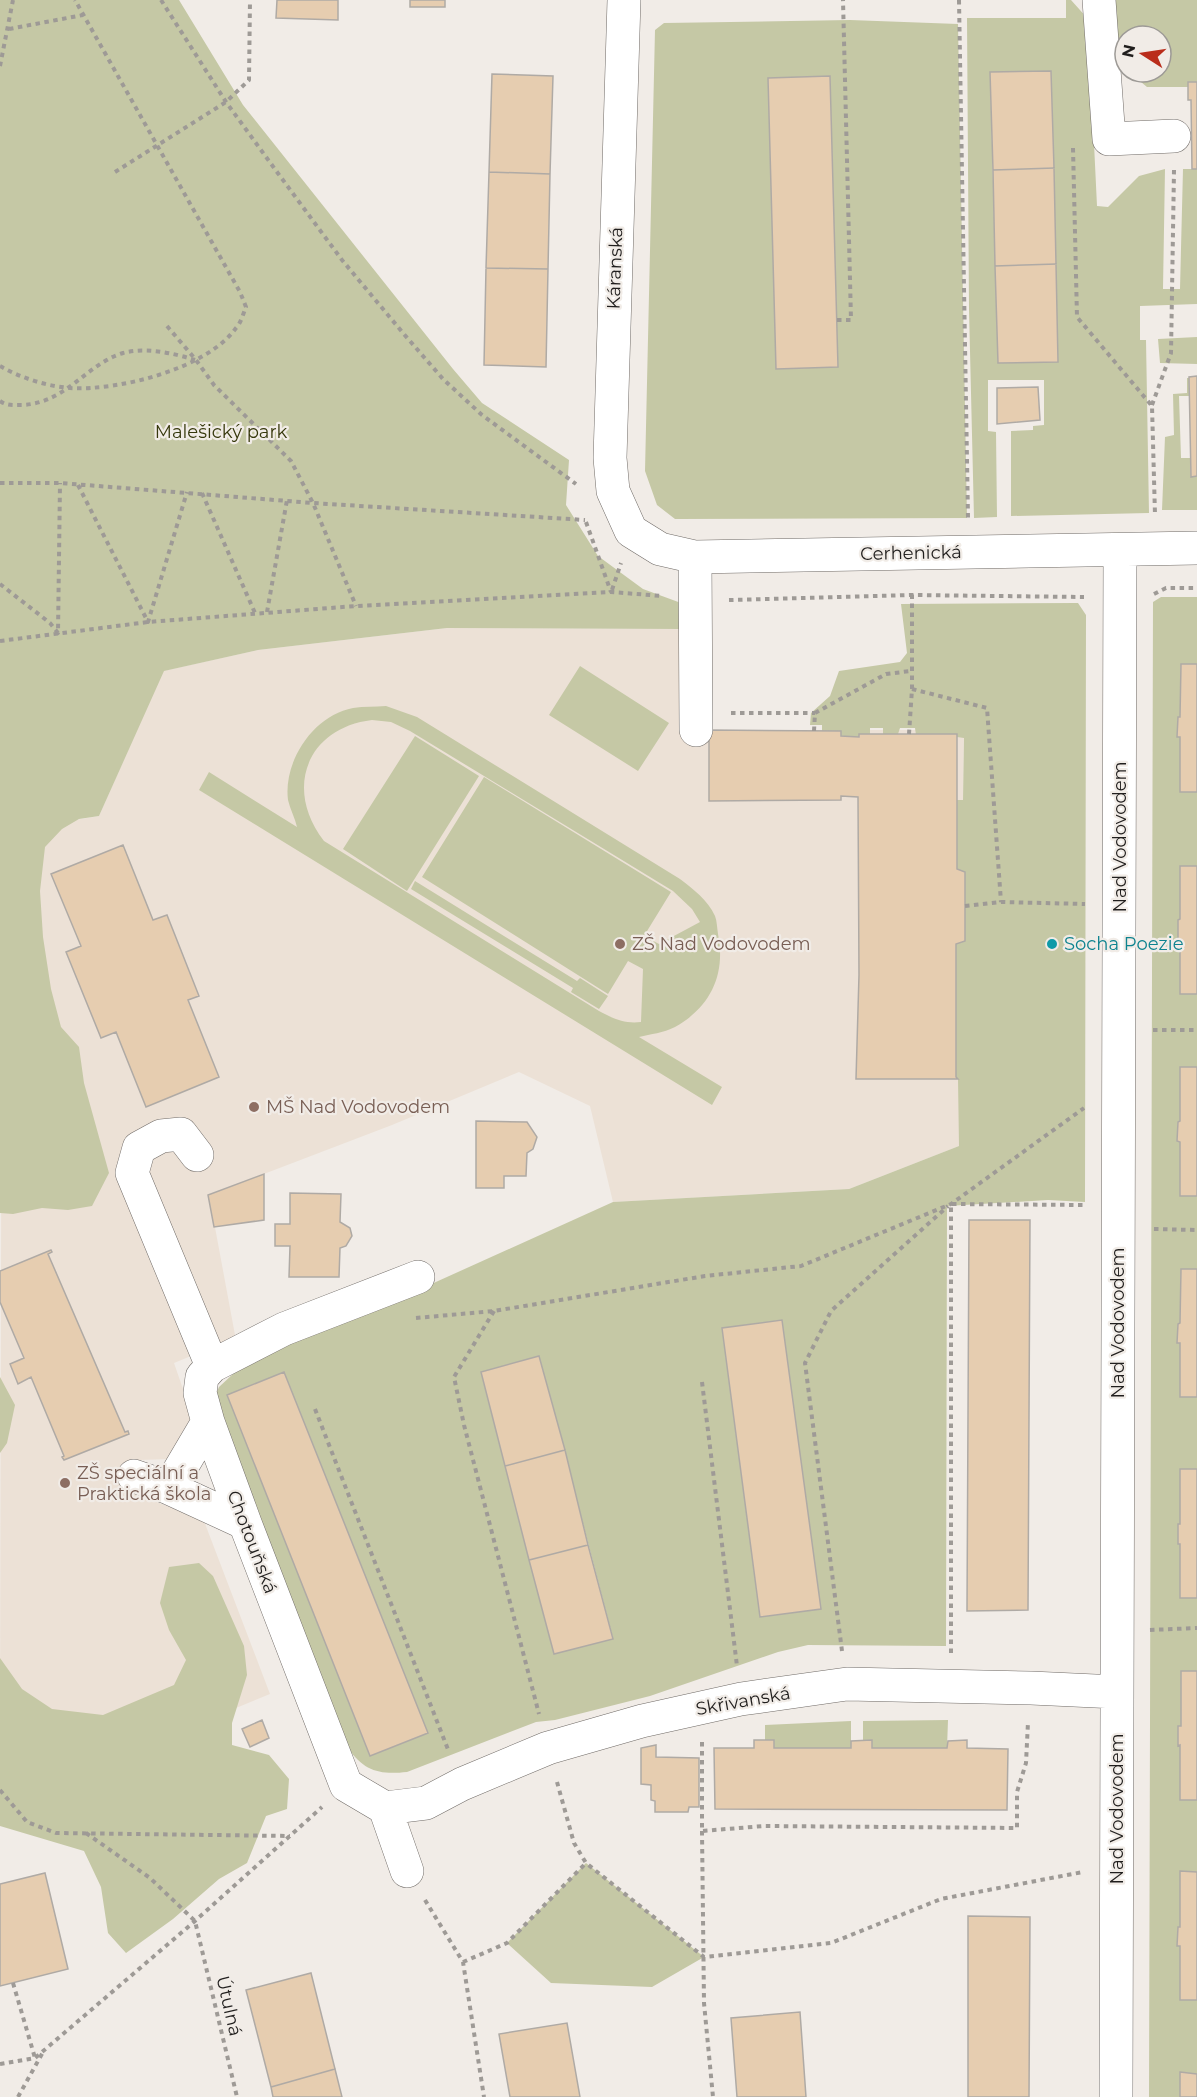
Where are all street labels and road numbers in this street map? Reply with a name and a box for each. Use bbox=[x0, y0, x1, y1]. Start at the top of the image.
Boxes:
street label: Káranská bbox=[603, 226, 627, 310]
street label: Cerhenická bbox=[860, 541, 962, 565]
street label: Nad Vodovodem bbox=[1109, 761, 1131, 913]
street label: Nad Vodovodem bbox=[1107, 1247, 1129, 1399]
street label: Chotouňská bbox=[222, 1487, 282, 1597]
street label: Skřivanská bbox=[694, 1682, 792, 1720]
street label: Nad Vodovodem bbox=[1106, 1733, 1128, 1885]
street label: Útulná bbox=[211, 1974, 247, 2038]

